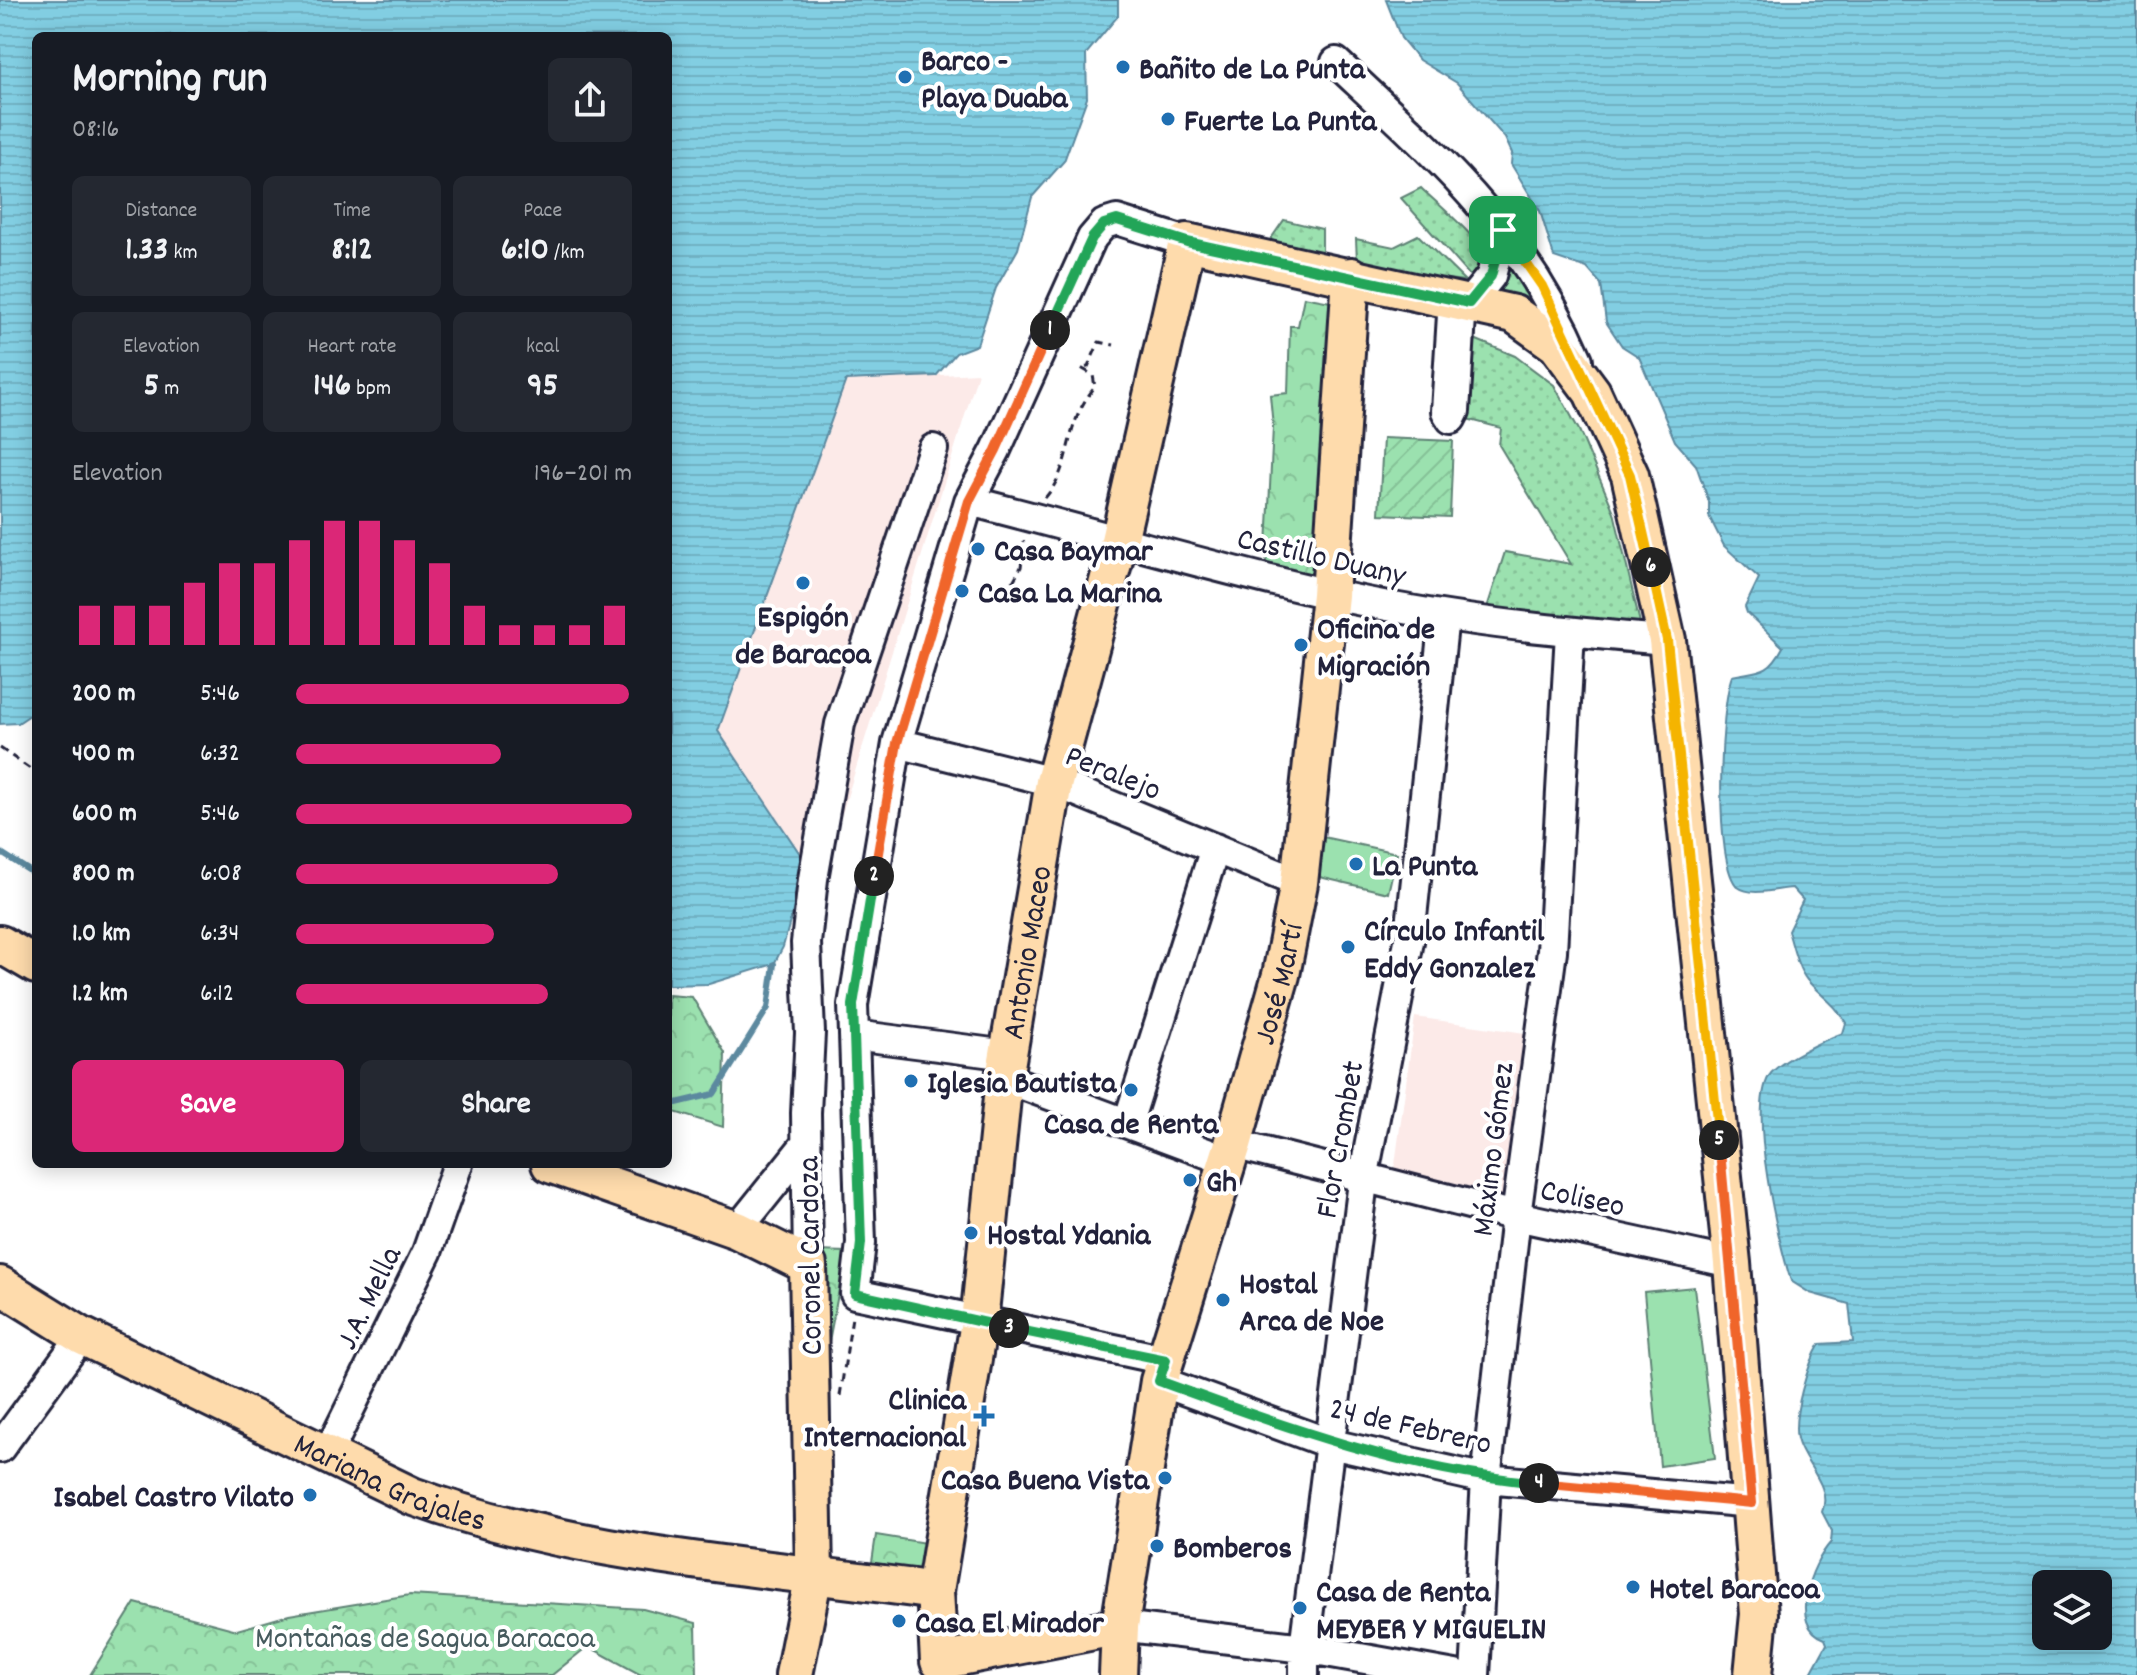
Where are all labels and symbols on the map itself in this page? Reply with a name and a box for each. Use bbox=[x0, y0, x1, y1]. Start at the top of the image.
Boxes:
place label: Barco - Playa Duaba bbox=[921, 41, 1069, 124]
place label: Bañito de La Punta bbox=[1139, 49, 1366, 95]
marker: Bañito de La Punta bbox=[1114, 58, 1132, 76]
marker: Barco - Playa Duaba bbox=[896, 68, 914, 86]
place label: Fuerte La Punta bbox=[1184, 101, 1378, 147]
marker: Fuerte La Punta bbox=[1159, 110, 1177, 128]
pin bbox=[1469, 196, 1537, 264]
pin: 1 bbox=[1030, 310, 1070, 350]
street label: Castillo Duany bbox=[1232, 518, 1411, 602]
place label: Casa Baymar bbox=[994, 531, 1154, 577]
marker: Casa Baymar bbox=[969, 540, 987, 558]
pin: 6 bbox=[1631, 547, 1671, 587]
place label: Casa La Marina bbox=[978, 573, 1162, 619]
marker: Espigón de Baracoa bbox=[794, 574, 812, 592]
marker: Casa La Marina bbox=[953, 582, 971, 600]
place label: Espigón de Baracoa bbox=[735, 597, 872, 680]
place label: Oficina de Migración bbox=[1317, 609, 1435, 692]
marker: Oficina de Migración bbox=[1292, 636, 1310, 654]
street label: Peralejo bbox=[1057, 736, 1167, 816]
place label: La Punta bbox=[1372, 846, 1478, 892]
marker: La Punta bbox=[1347, 855, 1365, 873]
pin: 2 bbox=[854, 856, 894, 896]
street label: Antonio Maceo bbox=[993, 863, 1067, 1043]
place label: Círculo Infantil Eddy Gonzalez bbox=[1364, 911, 1545, 994]
street label: José Martí bbox=[1244, 918, 1319, 1051]
marker: Círculo Infantil Eddy Gonzalez bbox=[1339, 938, 1357, 956]
street label: Flor Crombet bbox=[1306, 1057, 1379, 1222]
street label: Máximo Gómez bbox=[1462, 1060, 1529, 1239]
place label: Iglesia Bautista bbox=[927, 1063, 1117, 1109]
marker: Iglesia Bautista bbox=[902, 1072, 920, 1090]
marker: Casa de Renta bbox=[1122, 1081, 1140, 1099]
place label: Casa de Renta bbox=[1044, 1104, 1219, 1150]
pin: 5 bbox=[1699, 1120, 1739, 1160]
street label: Coronel Cardoza bbox=[788, 1155, 838, 1356]
place label: Gh bbox=[1206, 1162, 1237, 1208]
street label: Coliseo bbox=[1535, 1170, 1628, 1232]
marker: Gh bbox=[1181, 1171, 1199, 1189]
place label: Hostal Ydania bbox=[987, 1215, 1151, 1261]
marker: Hostal Ydania bbox=[962, 1224, 980, 1242]
street label: J.A. Mella bbox=[327, 1239, 417, 1359]
place label: Hostal Arca de Noe bbox=[1239, 1264, 1384, 1347]
marker: Hostal Arca de Noe bbox=[1214, 1291, 1232, 1309]
pin: 3 bbox=[989, 1308, 1029, 1348]
place label: Clinica Internacional bbox=[803, 1380, 967, 1463]
street label: 24 de Febrero bbox=[1324, 1388, 1496, 1470]
marker: Clinica Internacional bbox=[973, 1405, 995, 1427]
street label: Mariana Grajales bbox=[285, 1424, 491, 1546]
place label: Casa Buena Vista bbox=[941, 1460, 1150, 1506]
pin: 4 bbox=[1519, 1463, 1559, 1503]
marker: Casa Buena Vista bbox=[1156, 1469, 1174, 1487]
place label: Isabel Castro Vilato bbox=[53, 1477, 294, 1523]
marker: Isabel Castro Vilato bbox=[301, 1486, 319, 1504]
place label: Bomberos bbox=[1173, 1528, 1292, 1574]
marker: Bomberos bbox=[1148, 1537, 1166, 1555]
place label: Hotel Baracoa bbox=[1649, 1569, 1821, 1615]
place label: Casa de Renta MEYBER Y MIGUELIN bbox=[1316, 1572, 1546, 1655]
marker: Hotel Baracoa bbox=[1624, 1578, 1642, 1596]
marker: Casa de Renta MEYBER Y MIGUELIN bbox=[1291, 1599, 1309, 1617]
place label: Casa El Mirador bbox=[915, 1603, 1105, 1649]
marker: Casa El Mirador bbox=[890, 1612, 908, 1630]
park label: Montañas de Sagua Baracoa bbox=[255, 1618, 596, 1664]

